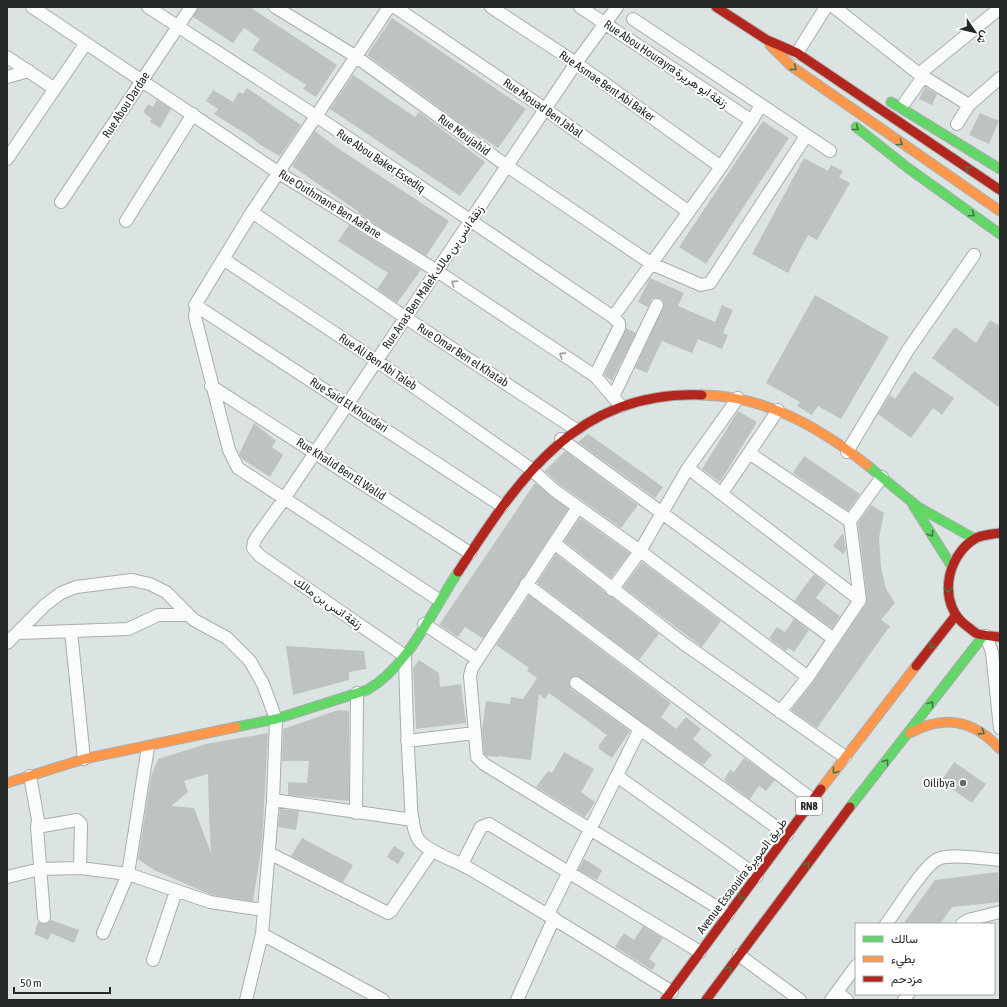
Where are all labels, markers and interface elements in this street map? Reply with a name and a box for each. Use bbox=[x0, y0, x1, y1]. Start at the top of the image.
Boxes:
north arrow bbox=[955, 12, 995, 52]
street label: Rue Abou Hourayra زنقة ابو هريرة bbox=[601, 17, 731, 112]
text: ش bbox=[974, 28, 992, 47]
street label: Rue Asmae Bent Abi Baker bbox=[556, 48, 658, 125]
one-way arrow bbox=[790, 63, 797, 71]
street label: Rue Abou Dardae bbox=[99, 69, 153, 141]
street label: Rue Mouad Ben Jabal bbox=[501, 75, 586, 141]
street label: Rue Moujahid bbox=[435, 111, 493, 159]
one-way arrow bbox=[852, 123, 859, 130]
street label: Rue Abou Baker Essediq bbox=[334, 126, 428, 196]
one-way arrow bbox=[896, 138, 903, 145]
one-way arrow bbox=[965, 166, 972, 173]
street label: Rue Outhmane Ben Aafane bbox=[276, 167, 384, 241]
street label: Rue Anas Ben Malek زنقة انس بن مالك bbox=[379, 202, 487, 352]
one-way arrow bbox=[967, 209, 974, 216]
one-way arrow bbox=[451, 280, 458, 288]
street label: Rue Omar Ben el Khatab bbox=[415, 320, 512, 390]
street label: Rue Ali Ben Abi Taleb bbox=[336, 331, 420, 393]
one-way arrow bbox=[560, 353, 567, 360]
street label: Rue Said El Khoudari bbox=[307, 375, 391, 435]
street label: Rue Khalid Ben El Walid bbox=[294, 435, 388, 503]
one-way arrow bbox=[926, 530, 934, 537]
street label: زنقة انس بن مالك bbox=[290, 574, 365, 633]
one-way arrow bbox=[943, 587, 952, 593]
one-way arrow bbox=[930, 642, 937, 649]
one-way arrow bbox=[926, 702, 933, 709]
one-way arrow bbox=[978, 727, 985, 735]
one-way arrow bbox=[882, 759, 889, 766]
one-way arrow bbox=[833, 766, 840, 773]
place label: Oilibya bbox=[923, 776, 955, 790]
marker: Oilibya bbox=[958, 778, 968, 788]
road number: RN8 bbox=[796, 797, 822, 815]
street label: Avenue Essaouira طريق الصويرة bbox=[694, 815, 791, 937]
one-way arrow bbox=[802, 862, 809, 869]
one-way arrow bbox=[739, 893, 746, 900]
legend bbox=[855, 923, 995, 995]
text: سالك bbox=[891, 932, 918, 946]
text: بطيء bbox=[891, 952, 915, 969]
one-way arrow bbox=[724, 966, 731, 973]
scale bar bbox=[14, 969, 110, 995]
text: مزدحم bbox=[891, 972, 922, 987]
text: 50 m bbox=[20, 976, 42, 990]

